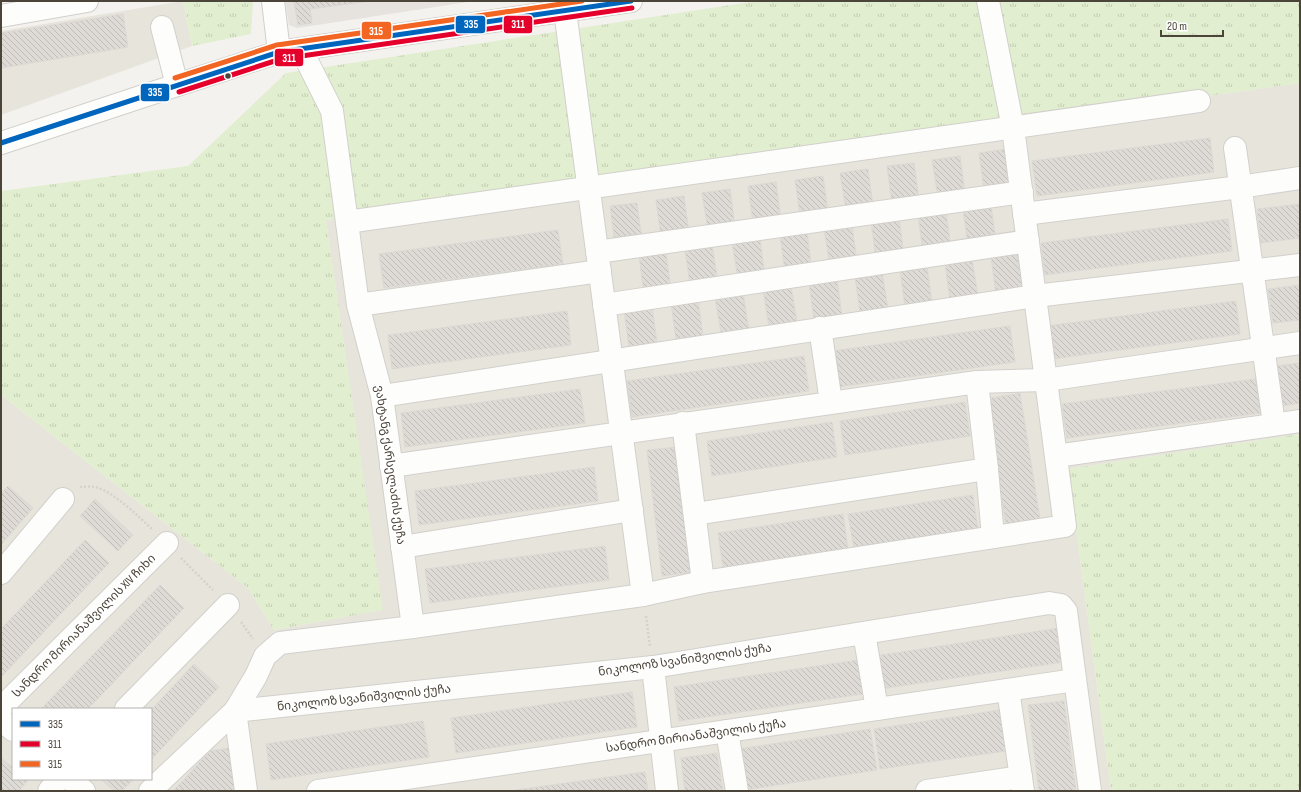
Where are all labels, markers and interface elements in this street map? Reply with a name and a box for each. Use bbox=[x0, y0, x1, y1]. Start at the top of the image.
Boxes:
scale bar bbox=[1161, 12, 1223, 38]
line badge: 335 bbox=[455, 15, 486, 34]
line badge: 311 bbox=[503, 15, 533, 34]
text: 335 bbox=[464, 18, 479, 31]
text: 311 bbox=[511, 18, 525, 31]
text: 20 m bbox=[1167, 19, 1187, 34]
line badge: 315 bbox=[361, 21, 392, 40]
text: 315 bbox=[369, 25, 383, 38]
line badge: 311 bbox=[274, 48, 304, 67]
text: 311 bbox=[282, 52, 296, 65]
unlabelled marker bbox=[223, 71, 233, 81]
line badge: 335 bbox=[140, 83, 170, 102]
text: 335 bbox=[148, 86, 163, 99]
street label: ვახტანგ ქარსელაძის ქუჩა bbox=[371, 384, 409, 546]
street label: სანდრო მირიანაშვილის XIV ჩიხი bbox=[9, 551, 159, 701]
street label: ნიკოლოზ სვანიშვილის ქუჩა bbox=[597, 640, 773, 680]
street label: ნიკოლოზ სვანიშვილის ქუჩა bbox=[276, 681, 452, 715]
legend bbox=[12, 708, 152, 780]
street label: სანდრო მირიანაშვილის ქუჩა bbox=[605, 716, 787, 756]
text: 335 bbox=[48, 717, 63, 732]
text: 311 bbox=[48, 737, 62, 752]
text: 315 bbox=[48, 757, 62, 772]

